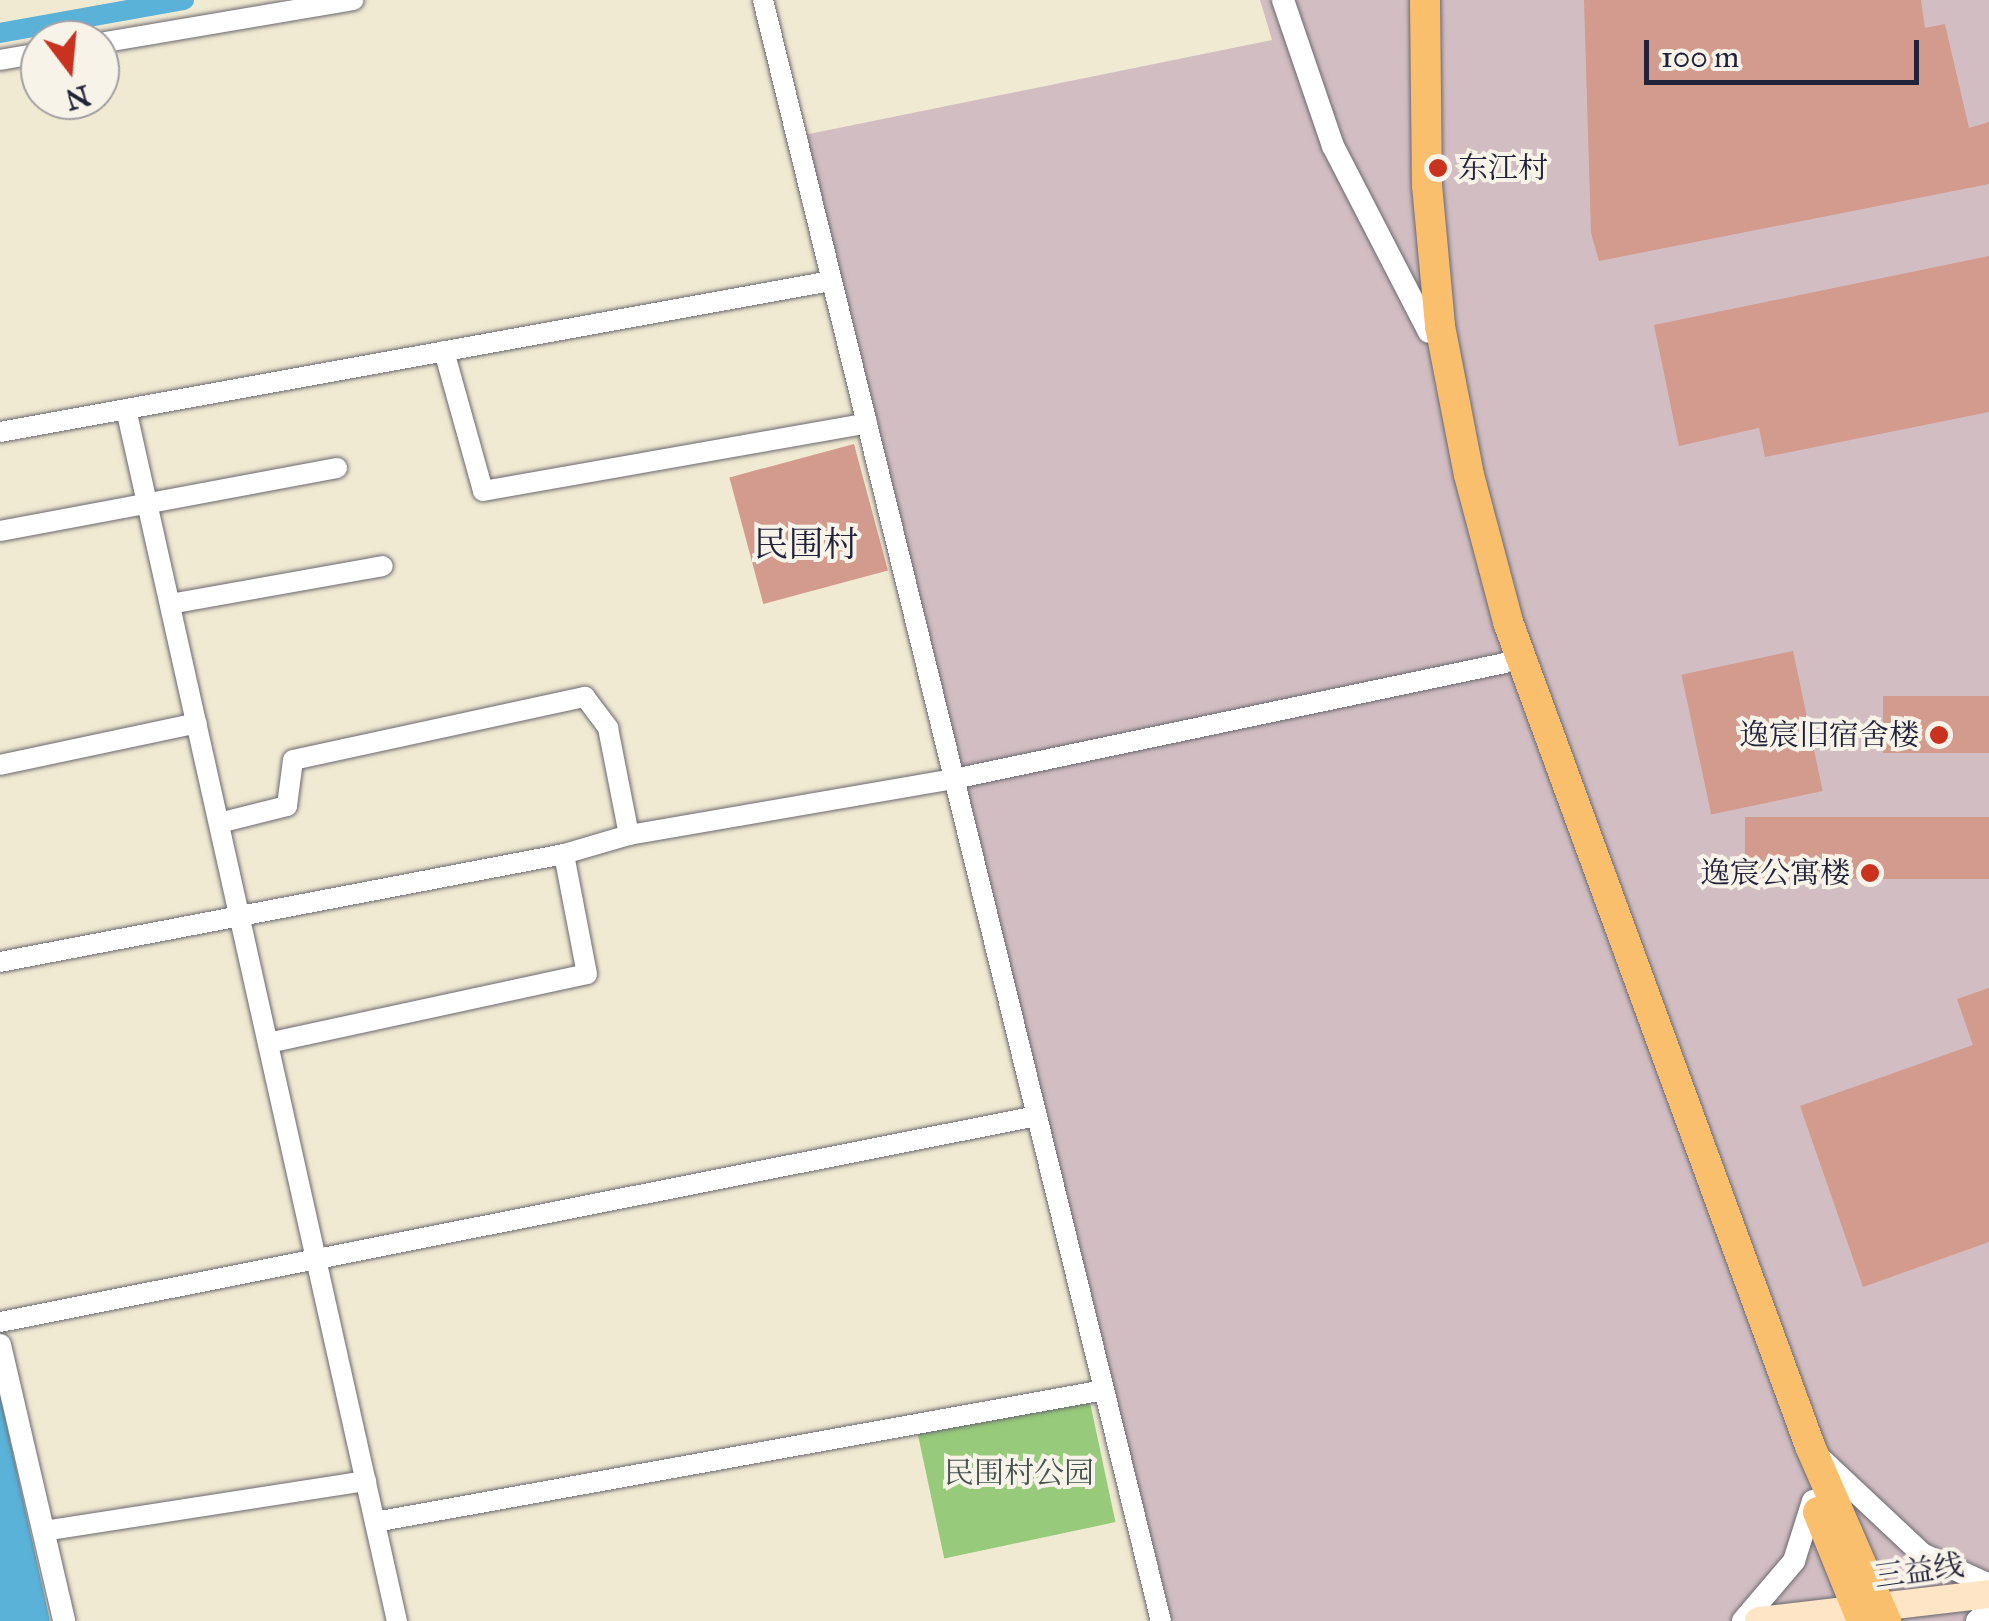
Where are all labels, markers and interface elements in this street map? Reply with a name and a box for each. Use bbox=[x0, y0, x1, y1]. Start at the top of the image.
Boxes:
north arrow bbox=[20, 20, 120, 120]
scale bar bbox=[1649, 20, 1924, 82]
text: 100 m bbox=[1661, 39, 1739, 75]
text: N bbox=[62, 77, 94, 117]
place label: 东江村 bbox=[1458, 150, 1548, 186]
marker: 东江村 bbox=[1427, 157, 1449, 179]
district label: 民围村 bbox=[754, 524, 858, 566]
place label: 逸宸旧宿舍楼 bbox=[1739, 717, 1919, 753]
marker: 逸宸旧宿舍楼 bbox=[1928, 724, 1950, 746]
place label: 逸宸公寓楼 bbox=[1700, 855, 1850, 891]
marker: 逸宸公寓楼 bbox=[1859, 862, 1881, 884]
park label: 民围村公园 bbox=[944, 1455, 1094, 1491]
street label: 三益线 bbox=[1872, 1547, 1966, 1595]

